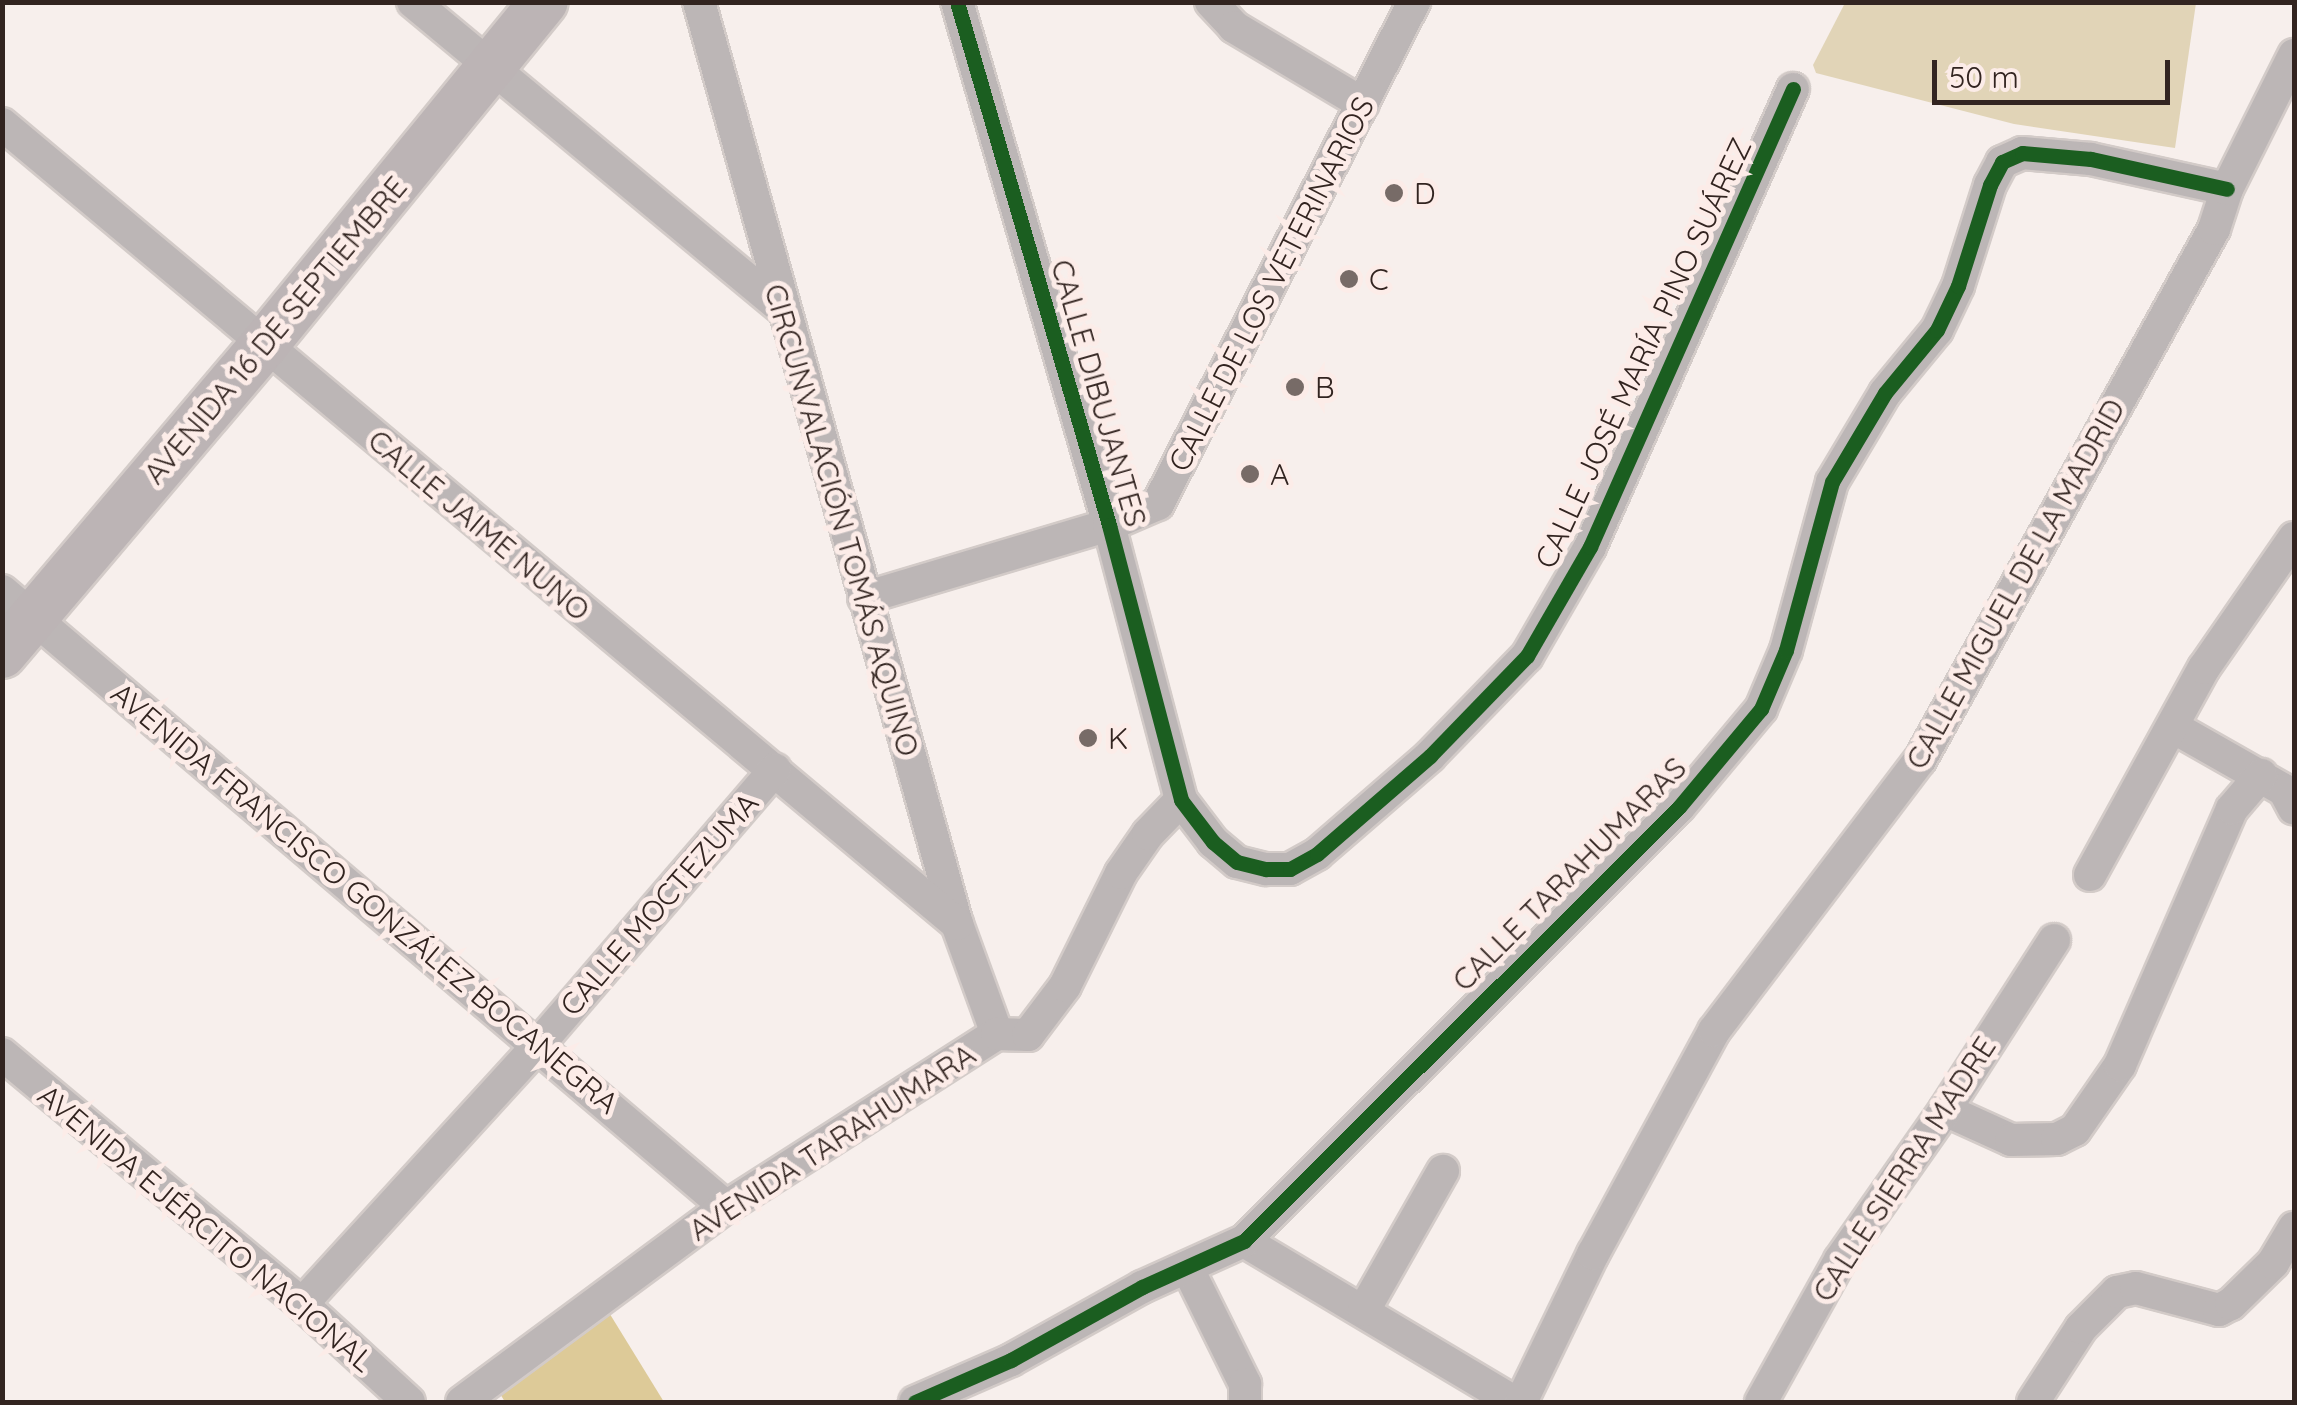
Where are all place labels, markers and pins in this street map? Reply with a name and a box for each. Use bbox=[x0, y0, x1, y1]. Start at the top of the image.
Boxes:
place label: D bbox=[1414, 175, 1436, 211]
marker: D bbox=[1383, 182, 1405, 204]
place label: C bbox=[1369, 261, 1389, 297]
marker: C bbox=[1338, 268, 1360, 290]
place label: B bbox=[1315, 369, 1335, 405]
marker: B bbox=[1284, 376, 1306, 398]
place label: A bbox=[1270, 456, 1289, 492]
marker: A bbox=[1239, 463, 1261, 485]
place label: K bbox=[1108, 720, 1128, 756]
marker: K bbox=[1077, 727, 1099, 749]

